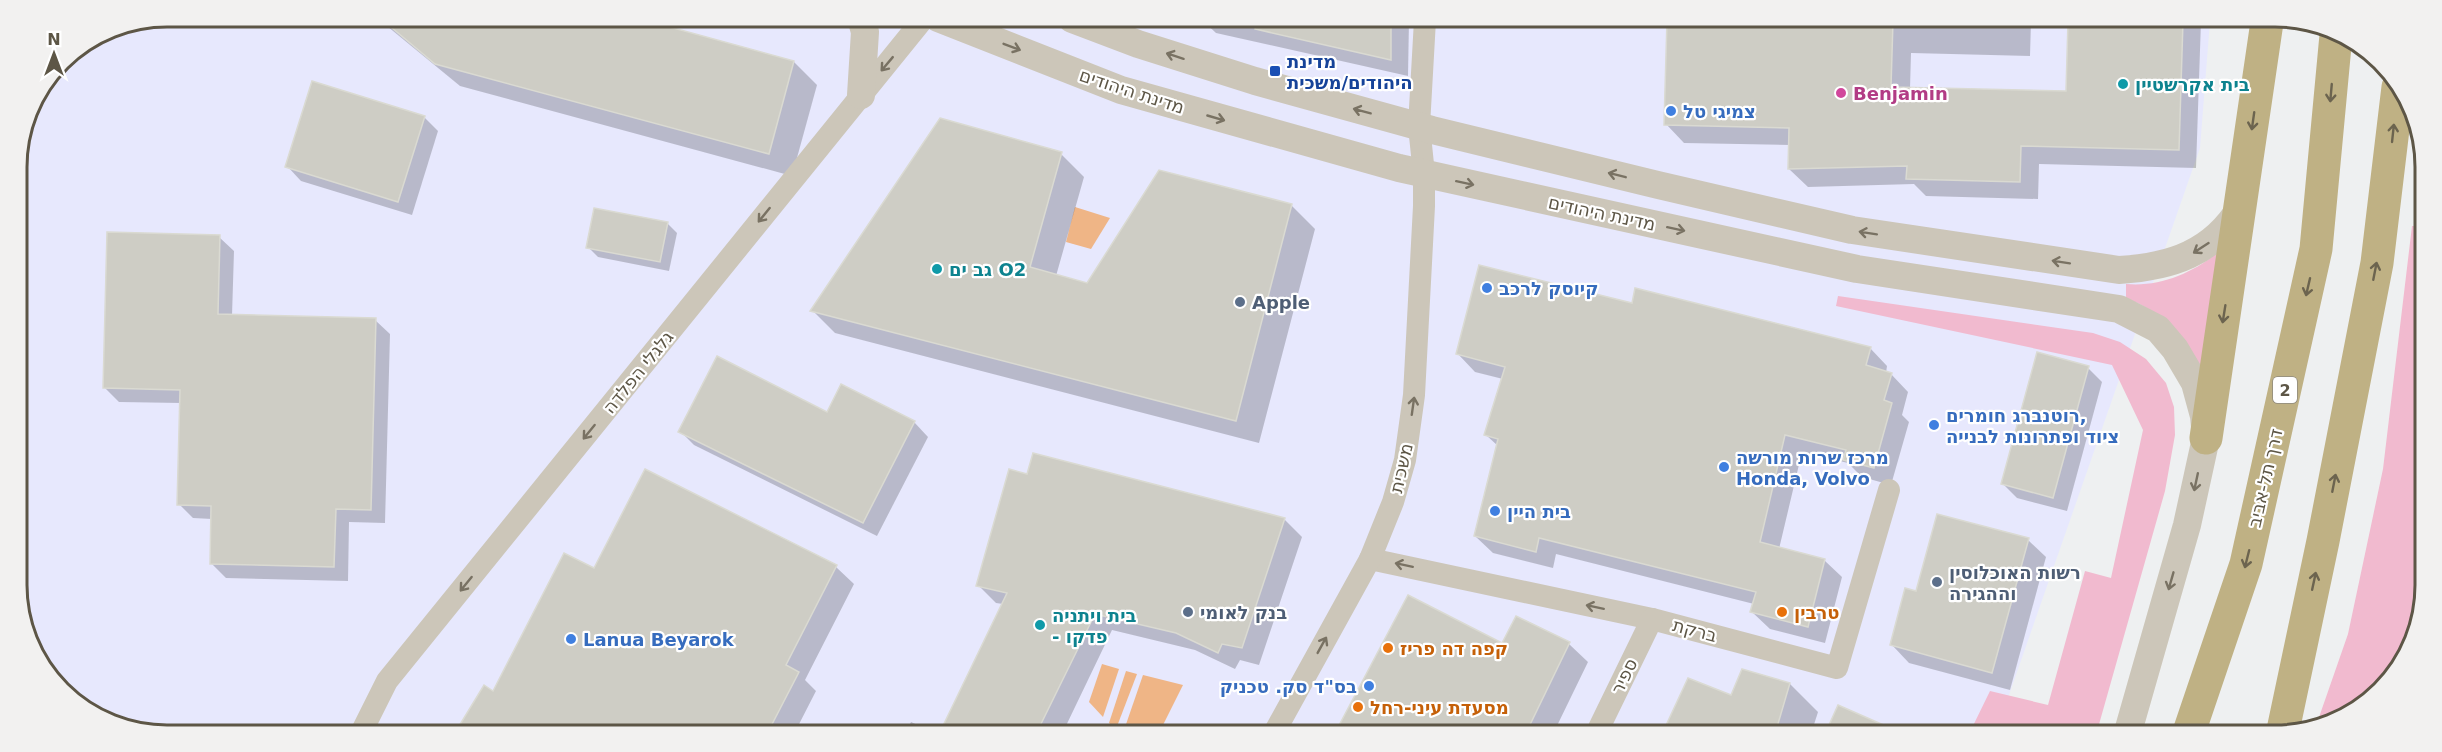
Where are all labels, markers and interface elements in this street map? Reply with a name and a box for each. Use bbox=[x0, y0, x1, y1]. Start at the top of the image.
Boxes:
north arrow bbox=[24, 24, 84, 84]
text: N bbox=[47, 30, 61, 49]
one-way arrow bbox=[1002, 43, 1020, 54]
one-way arrow bbox=[1166, 50, 1185, 61]
place label: מדינת היהודים/משכית bbox=[1287, 51, 1413, 93]
one-way arrow bbox=[881, 56, 894, 72]
street label: מדינת היהודים bbox=[1077, 64, 1187, 118]
marker: מדינת היהודים/משכית bbox=[1268, 64, 1282, 78]
place label: בית אקרשטיין bbox=[2135, 74, 2250, 95]
marker: בית אקרשטיין bbox=[2116, 77, 2130, 91]
place label: Benjamin bbox=[1853, 83, 1948, 104]
one-way arrow bbox=[2325, 83, 2336, 103]
marker: Benjamin bbox=[1834, 86, 1848, 100]
place label: צמיגי טל bbox=[1683, 101, 1756, 122]
marker: צמיגי טל bbox=[1664, 104, 1678, 118]
one-way arrow bbox=[1353, 105, 1372, 116]
one-way arrow bbox=[2247, 111, 2258, 131]
one-way arrow bbox=[1206, 113, 1225, 124]
one-way arrow bbox=[2388, 124, 2399, 144]
one-way arrow bbox=[1608, 168, 1627, 180]
one-way arrow bbox=[1455, 178, 1474, 189]
street label: מדינת היהודים bbox=[1546, 191, 1658, 235]
one-way arrow bbox=[758, 207, 771, 223]
one-way arrow bbox=[1666, 224, 1685, 235]
one-way arrow bbox=[1859, 227, 1879, 238]
one-way arrow bbox=[2193, 242, 2209, 254]
one-way arrow bbox=[2052, 256, 2071, 267]
place label: גב ים O2 bbox=[949, 259, 1026, 280]
marker: גב ים O2 bbox=[930, 262, 944, 276]
one-way arrow bbox=[2370, 262, 2381, 282]
one-way arrow bbox=[2301, 277, 2313, 296]
place label: קיוסק לרכב bbox=[1499, 278, 1598, 299]
marker: קיוסק לרכב bbox=[1480, 281, 1494, 295]
place label: Apple bbox=[1252, 292, 1310, 313]
marker: Apple bbox=[1233, 295, 1247, 309]
one-way arrow bbox=[2219, 304, 2230, 323]
street label: גלגלי הפלדה bbox=[598, 327, 678, 417]
road number: 2 bbox=[2273, 377, 2297, 403]
one-way arrow bbox=[1407, 396, 1418, 416]
place label: רוטנברג חומרים, ציוד ופתרונות לבנייה bbox=[1946, 405, 2119, 447]
marker: רוטנברג חומרים, ציוד ופתרונות לבנייה bbox=[1927, 418, 1941, 432]
one-way arrow bbox=[582, 424, 595, 440]
street label: דרך תל-אביב bbox=[2243, 426, 2287, 529]
street label: משכית bbox=[1385, 441, 1417, 495]
place label: מרכז שרות מורשה Honda, Volvo bbox=[1736, 447, 1889, 489]
marker: מרכז שרות מורשה Honda, Volvo bbox=[1717, 460, 1731, 474]
one-way arrow bbox=[2190, 472, 2202, 491]
one-way arrow bbox=[2329, 474, 2340, 494]
place label: בית היין bbox=[1507, 501, 1571, 522]
marker: בית היין bbox=[1488, 504, 1502, 518]
one-way arrow bbox=[2240, 549, 2252, 568]
one-way arrow bbox=[1395, 559, 1414, 571]
place label: רשות האוכלוסין וההגירה bbox=[1949, 562, 2081, 604]
one-way arrow bbox=[2165, 571, 2177, 590]
one-way arrow bbox=[2309, 572, 2321, 591]
marker: רשות האוכלוסין וההגירה bbox=[1930, 575, 1944, 589]
one-way arrow bbox=[459, 576, 473, 591]
one-way arrow bbox=[1586, 601, 1605, 612]
place label: בנק לאומי bbox=[1200, 602, 1287, 623]
place label: טרבין bbox=[1794, 602, 1840, 623]
place label: בית ויתניה - פדקו bbox=[1052, 605, 1136, 647]
marker: בנק לאומי bbox=[1181, 605, 1195, 619]
marker: טרבין bbox=[1775, 605, 1789, 619]
street label: ברקת bbox=[1670, 614, 1720, 646]
marker: בית ויתניה - פדקו bbox=[1033, 618, 1047, 632]
place label: Lanua Beyarok bbox=[583, 629, 735, 650]
marker: Lanua Beyarok bbox=[564, 632, 578, 646]
one-way arrow bbox=[1316, 637, 1328, 654]
place label: קפה דה פריז bbox=[1400, 638, 1508, 659]
marker: קפה דה פריז bbox=[1381, 641, 1395, 655]
street label: ספיר bbox=[1606, 655, 1642, 697]
place label: בס"ד סק. טכניק bbox=[1220, 676, 1357, 697]
marker: בס"ד סק. טכניק bbox=[1362, 679, 1376, 693]
place label: מסעדת עיני-רחל bbox=[1370, 697, 1509, 718]
marker: מסעדת עיני-רחל bbox=[1351, 700, 1365, 714]

